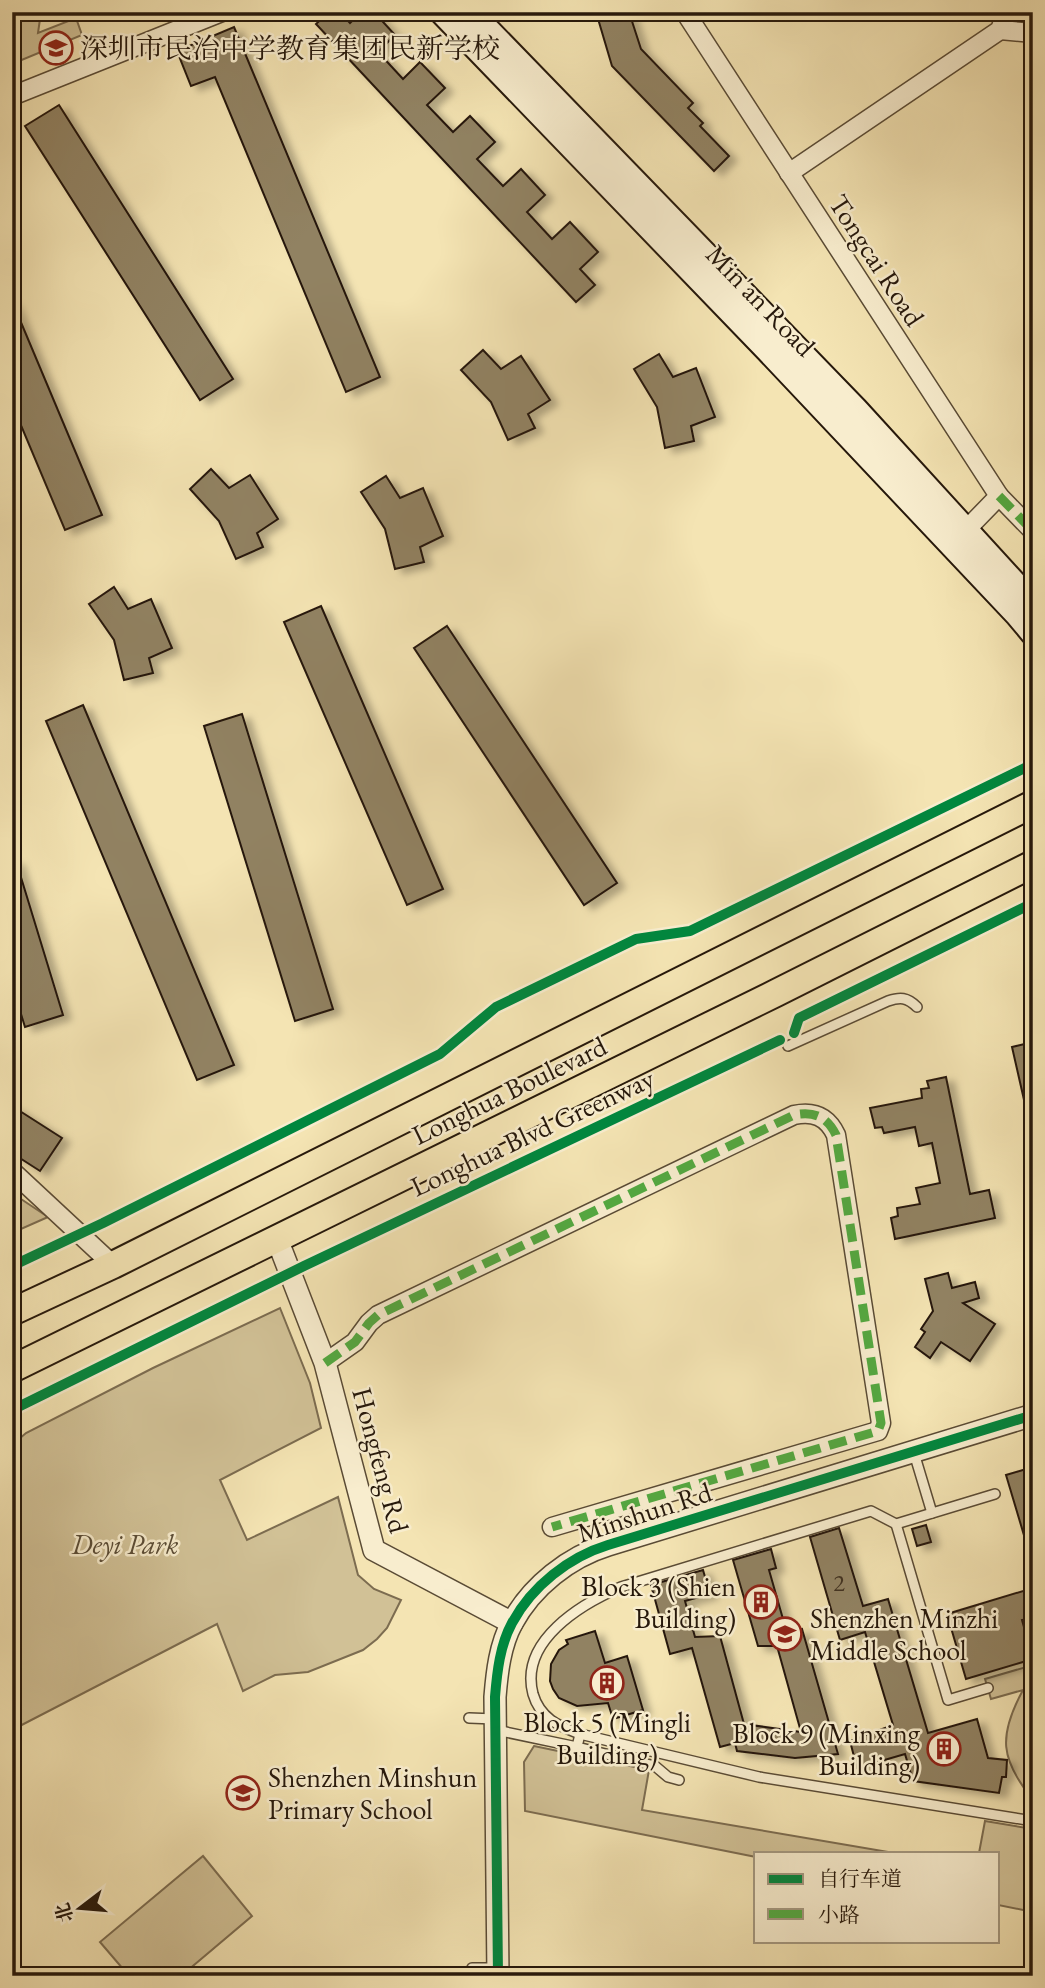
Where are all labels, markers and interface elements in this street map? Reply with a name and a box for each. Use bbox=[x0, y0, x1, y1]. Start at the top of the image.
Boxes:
school or university icon: 深圳市民治中学教育集团民新学校 bbox=[37, 29, 75, 67]
place label: 深圳市民治中学教育集团民新学校 bbox=[80, 30, 500, 66]
street label: Tongcai Road bbox=[821, 187, 933, 333]
street label: Min'an Road bbox=[699, 236, 824, 364]
street label: Longhua Boulevard bbox=[406, 1027, 613, 1153]
street label: Longhua Blvd Greenway bbox=[404, 1059, 660, 1204]
street label: Hongfeng Rd bbox=[344, 1383, 418, 1538]
street label: Minshun Rd bbox=[572, 1473, 717, 1551]
park label: Deyi Park bbox=[71, 1526, 179, 1562]
house number: 2 bbox=[833, 1567, 845, 1598]
place label: Block 3 (Shien Building) bbox=[581, 1568, 736, 1636]
building icon: Block 3 (Shien Building) bbox=[742, 1583, 780, 1621]
place label: Shenzhen Minzhi Middle School bbox=[810, 1600, 998, 1668]
school or university icon: Shenzhen Minzhi Middle School bbox=[766, 1615, 804, 1653]
building icon: Block 5 (Mingli Building) bbox=[588, 1664, 626, 1702]
place label: Block 5 (Mingli Building) bbox=[523, 1704, 691, 1772]
place label: Block 9 (Minxing Building) bbox=[732, 1715, 921, 1783]
building icon: Block 9 (Minxing Building) bbox=[925, 1730, 963, 1768]
place label: Shenzhen Minshun Primary School bbox=[268, 1759, 478, 1827]
school or university icon: Shenzhen Minshun Primary School bbox=[224, 1774, 262, 1812]
legend bbox=[754, 1852, 1000, 1942]
text: 自行车道 bbox=[818, 1865, 902, 1892]
north arrow bbox=[46, 1872, 116, 1942]
text: 北 bbox=[50, 1900, 79, 1925]
text: 小路 bbox=[818, 1901, 860, 1928]

